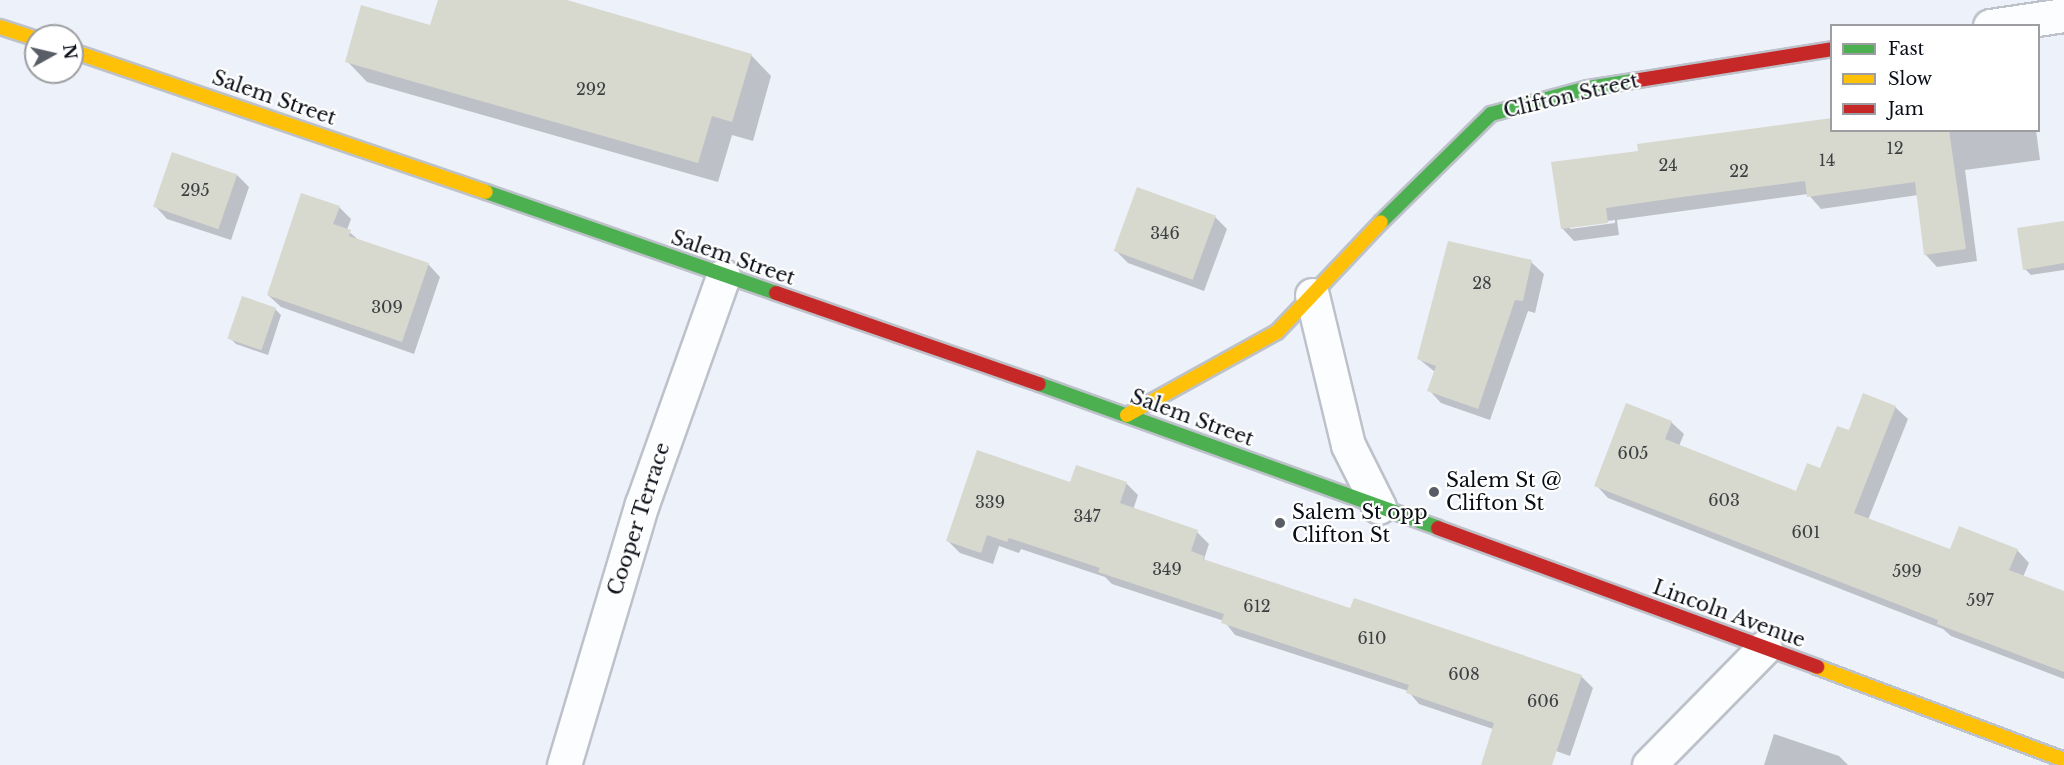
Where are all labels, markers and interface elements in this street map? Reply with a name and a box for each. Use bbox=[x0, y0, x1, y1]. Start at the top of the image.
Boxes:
north arrow bbox=[24, 24, 84, 84]
legend bbox=[1830, 24, 2040, 132]
text: Fast bbox=[1888, 38, 1924, 60]
text: N bbox=[59, 43, 81, 61]
street label: Salem Street bbox=[209, 66, 339, 130]
text: Slow bbox=[1888, 68, 1932, 90]
street label: Clifton Street bbox=[1501, 69, 1641, 123]
house number: 292 bbox=[576, 79, 606, 99]
text: Jam bbox=[1888, 98, 1924, 120]
house number: 12 bbox=[1887, 138, 1903, 158]
house number: 14 bbox=[1819, 150, 1835, 170]
house number: 24 bbox=[1658, 155, 1678, 175]
house number: 22 bbox=[1729, 161, 1749, 181]
house number: 295 bbox=[180, 180, 210, 200]
house number: 346 bbox=[1150, 223, 1180, 243]
street label: Salem Street bbox=[668, 226, 798, 290]
house number: 28 bbox=[1472, 273, 1492, 293]
house number: 309 bbox=[371, 297, 403, 317]
street label: Salem Street bbox=[1127, 385, 1257, 451]
street label: Cooper Terrace bbox=[603, 439, 675, 599]
house number: 605 bbox=[1618, 443, 1648, 463]
place label: Salem St @ Clifton St bbox=[1446, 468, 1562, 515]
marker: Salem St @ Clifton St bbox=[1427, 485, 1441, 499]
house number: 603 bbox=[1708, 490, 1740, 510]
house number: 339 bbox=[975, 492, 1005, 512]
place label: Salem St opp Clifton St bbox=[1292, 500, 1427, 547]
house number: 347 bbox=[1073, 506, 1101, 526]
marker: Salem St opp Clifton St bbox=[1273, 516, 1287, 530]
house number: 601 bbox=[1792, 522, 1820, 542]
house number: 349 bbox=[1152, 559, 1182, 579]
house number: 599 bbox=[1892, 561, 1922, 581]
street label: Lincoln Avenue bbox=[1649, 575, 1809, 653]
house number: 597 bbox=[1966, 590, 1994, 610]
house number: 612 bbox=[1243, 596, 1271, 616]
house number: 610 bbox=[1358, 628, 1386, 648]
house number: 608 bbox=[1448, 664, 1480, 684]
house number: 606 bbox=[1527, 691, 1559, 711]

